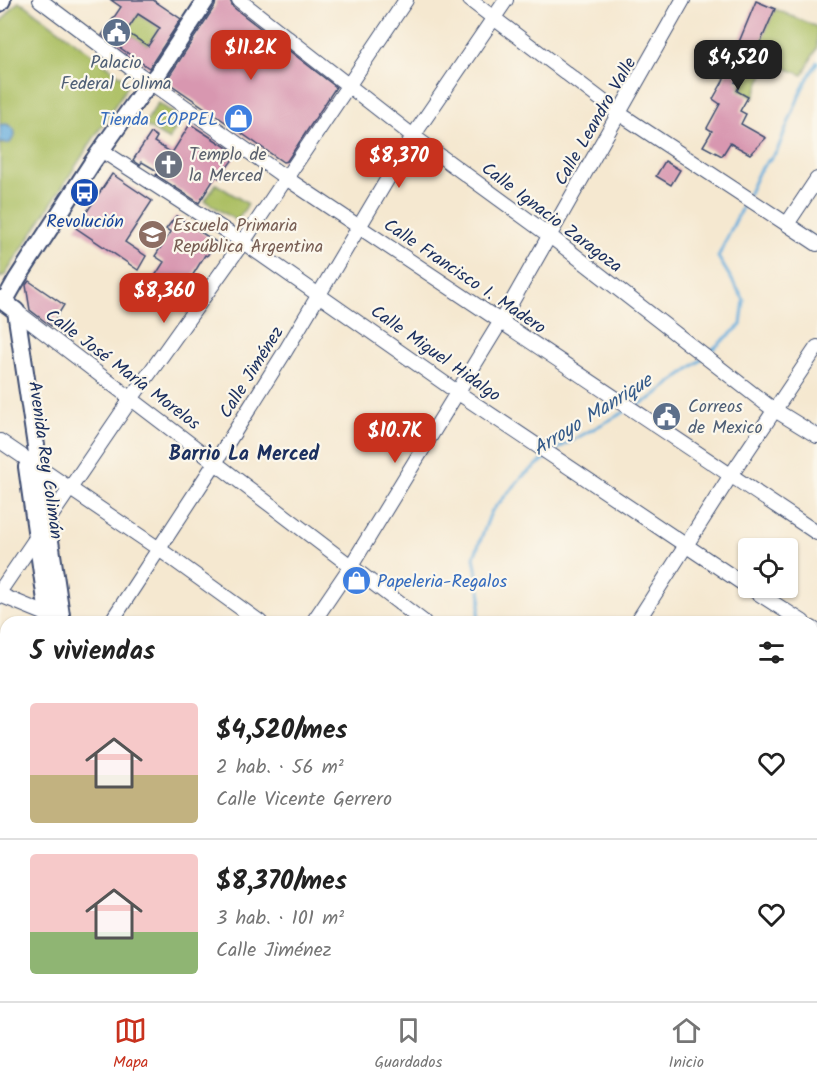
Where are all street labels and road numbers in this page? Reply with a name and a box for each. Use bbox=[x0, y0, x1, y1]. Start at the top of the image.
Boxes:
street label: Calle Leandro Valle bbox=[548, 52, 645, 192]
street label: Calle Ignacio Zaragoza bbox=[474, 155, 628, 281]
street label: Calle Francisco I. Madero bbox=[377, 212, 551, 343]
street label: Calle Miguel Hidalgo bbox=[364, 298, 506, 410]
street label: Calle José María Morelos bbox=[38, 302, 206, 439]
street label: Calle Jiménez bbox=[212, 321, 292, 425]
street label: Avenida Rey Colimán bbox=[19, 379, 70, 541]

